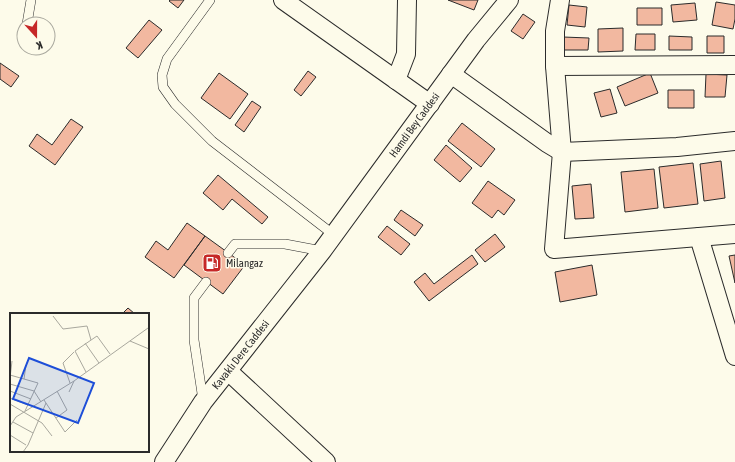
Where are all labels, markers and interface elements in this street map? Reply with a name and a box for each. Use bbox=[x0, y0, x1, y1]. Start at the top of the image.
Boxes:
north arrow bbox=[16, 16, 56, 56]
text: K bbox=[34, 39, 44, 52]
street label: Hamdi Bey Caddesi bbox=[387, 90, 442, 159]
fuel station icon: Milangaz bbox=[201, 252, 223, 274]
place label: Milangaz bbox=[226, 257, 263, 269]
inset map bbox=[10, 313, 149, 452]
street label: Kavaklı Dere Caddesi bbox=[210, 318, 271, 391]

